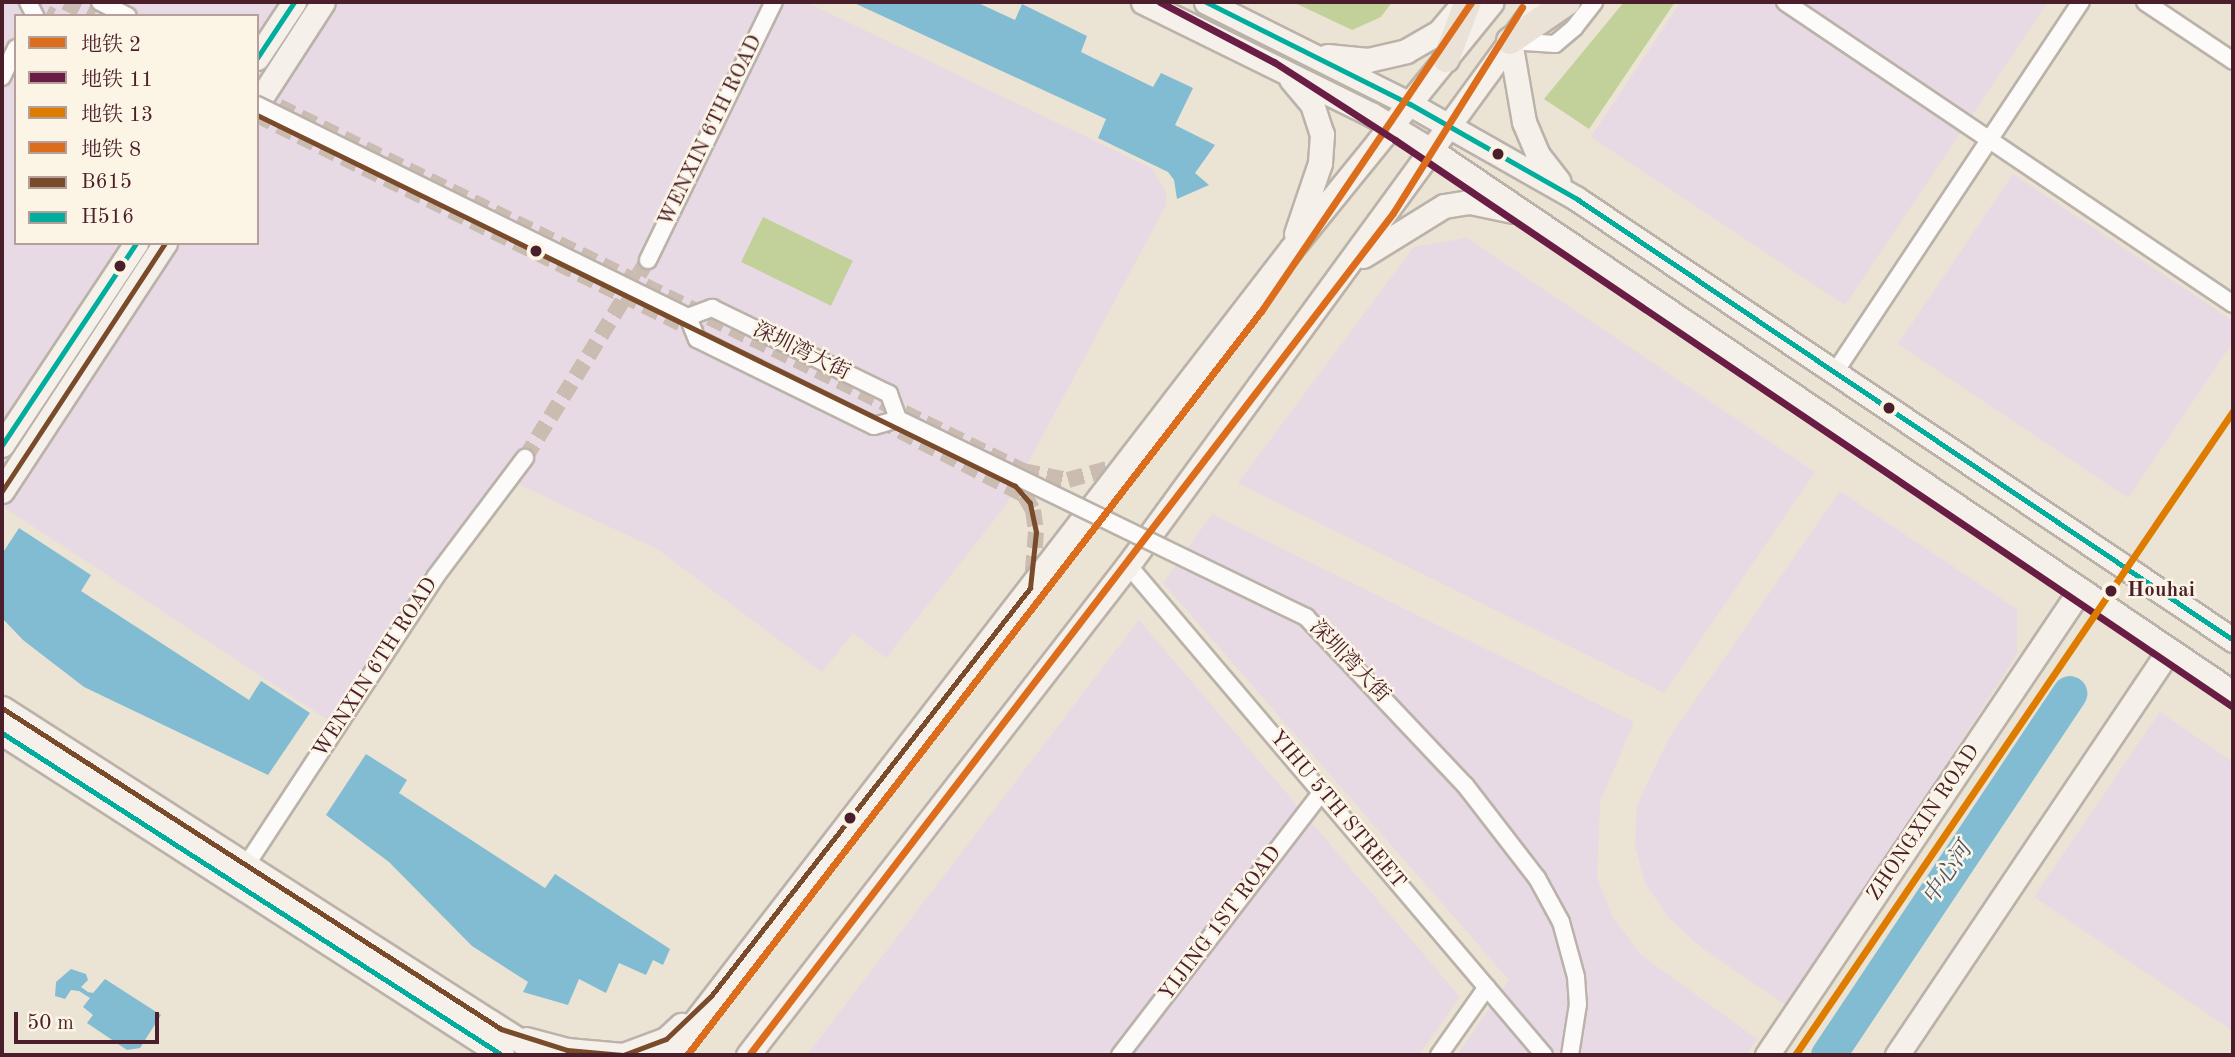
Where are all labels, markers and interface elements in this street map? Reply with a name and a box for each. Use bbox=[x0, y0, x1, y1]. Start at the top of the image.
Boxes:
legend bbox=[14, 14, 259, 245]
street label: WENXIN 6TH ROAD bbox=[654, 31, 768, 231]
text: 地铁 2 bbox=[81, 35, 141, 56]
text: 地铁 11 bbox=[81, 70, 153, 91]
text: 地铁 13 bbox=[81, 105, 153, 126]
text: 地铁 8 bbox=[81, 140, 141, 161]
unlabelled marker bbox=[1491, 147, 1505, 161]
text: B615 bbox=[81, 172, 132, 193]
text: H516 bbox=[81, 207, 134, 228]
unlabelled marker bbox=[529, 244, 543, 258]
unlabelled marker bbox=[113, 259, 127, 273]
street label: 深圳湾大街 bbox=[748, 318, 854, 386]
unlabelled marker bbox=[1882, 401, 1896, 415]
street label: WENXIN 6TH ROAD bbox=[308, 573, 444, 763]
place label: Houhai bbox=[2127, 578, 2195, 604]
marker: Houhai bbox=[2101, 581, 2121, 601]
street label: 深圳湾大街 bbox=[1303, 615, 1395, 709]
street label: YIHU 5TH STREET bbox=[1263, 726, 1411, 894]
street label: ZHONGXIN ROAD bbox=[1862, 740, 1986, 906]
unlabelled marker bbox=[843, 811, 857, 825]
water label: 中心河 bbox=[1917, 838, 1979, 910]
street label: YIJING 1ST ROAD bbox=[1155, 842, 1287, 1006]
scale bar bbox=[18, 998, 163, 1042]
text: 50 m bbox=[27, 1013, 74, 1034]

